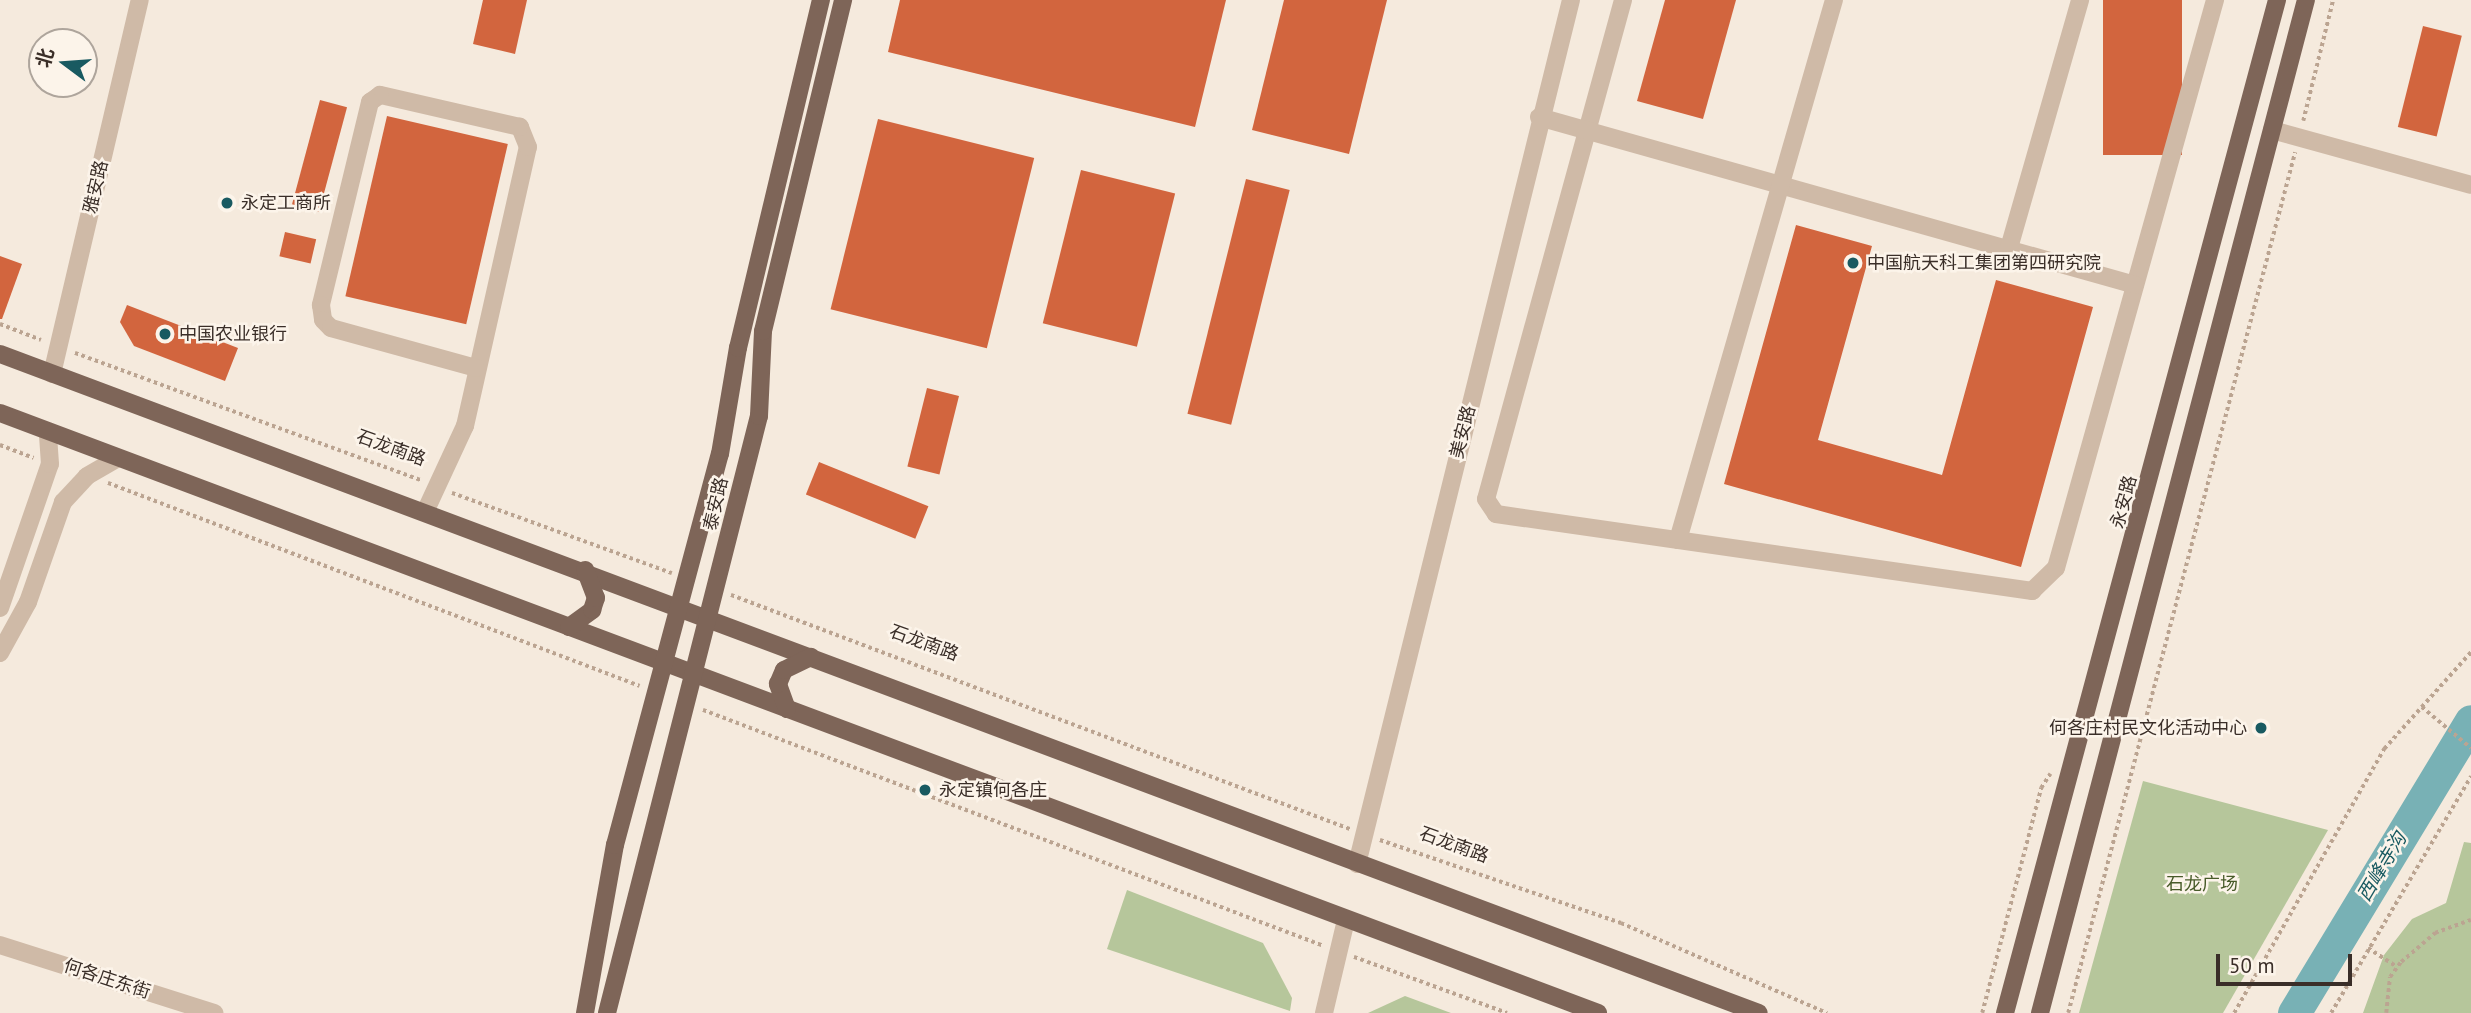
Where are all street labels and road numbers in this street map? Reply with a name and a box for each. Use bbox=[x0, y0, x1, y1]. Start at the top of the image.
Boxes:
street label: 雅安路 bbox=[79, 158, 113, 216]
street label: 美安路 bbox=[1446, 403, 1480, 461]
street label: 石龙南路 bbox=[353, 426, 429, 470]
street label: 永安路 bbox=[2107, 473, 2141, 531]
street label: 泰安路 bbox=[699, 475, 733, 533]
street label: 石龙南路 bbox=[886, 621, 962, 665]
street label: 石龙南路 bbox=[1416, 823, 1492, 867]
street label: 何各庄东街 bbox=[61, 955, 153, 1003]

